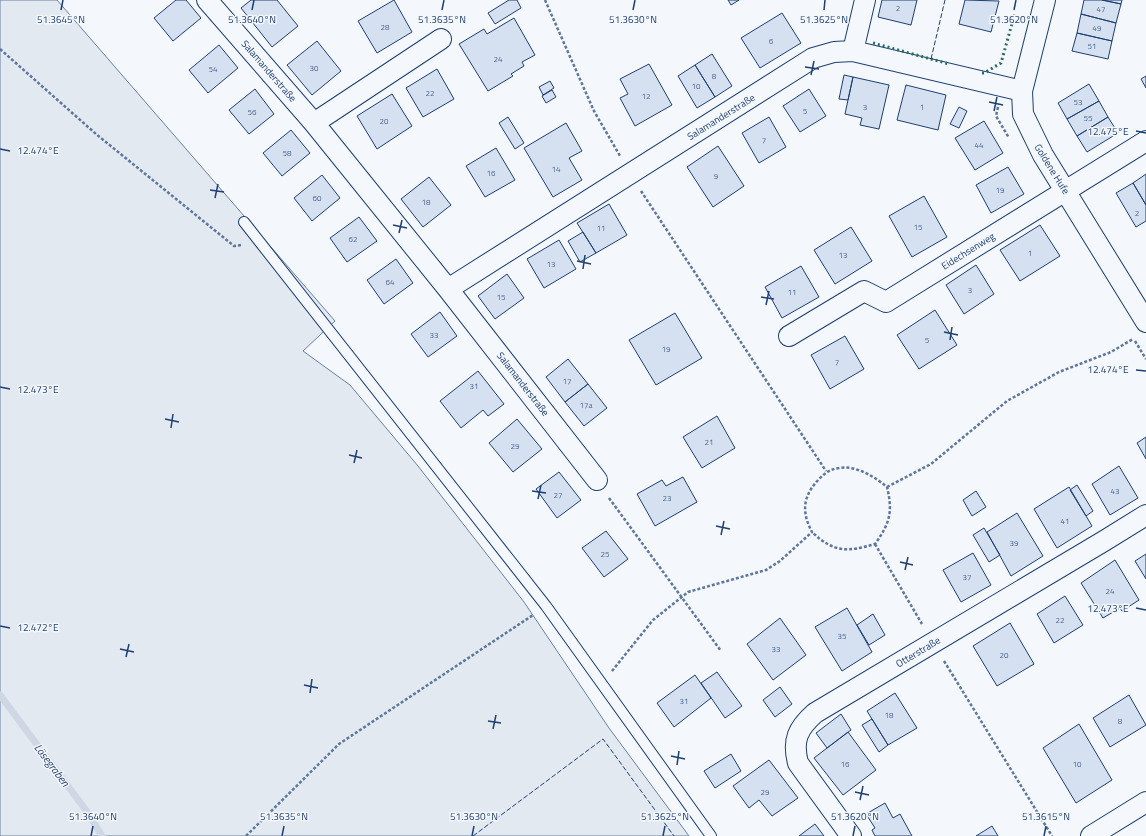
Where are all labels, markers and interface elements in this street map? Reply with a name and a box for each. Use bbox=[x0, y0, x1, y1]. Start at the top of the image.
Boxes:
house number: 2 bbox=[896, 2, 900, 14]
house number: 47 bbox=[1097, 3, 1105, 15]
text: 51.3645°N bbox=[37, 12, 85, 27]
text: 51.3640°N bbox=[228, 12, 276, 27]
text: 51.3635°N bbox=[418, 12, 466, 27]
text: 51.3630°N bbox=[609, 12, 657, 27]
text: 51.3625°N bbox=[800, 12, 848, 27]
text: 51.3620°N bbox=[990, 12, 1038, 27]
house number: 28 bbox=[381, 21, 390, 33]
house number: 49 bbox=[1093, 22, 1102, 34]
house number: 6 bbox=[769, 35, 774, 47]
street label: Salamanderstraße bbox=[238, 37, 300, 105]
house number: 51 bbox=[1088, 40, 1096, 52]
house number: 24 bbox=[494, 53, 503, 65]
house number: 30 bbox=[310, 62, 319, 74]
house number: 54 bbox=[209, 63, 218, 75]
house number: 8 bbox=[712, 70, 717, 82]
house number: 10 bbox=[692, 80, 701, 92]
house number: 22 bbox=[426, 87, 434, 99]
house number: 12 bbox=[642, 90, 650, 102]
street label: Salamanderstraße bbox=[684, 90, 758, 144]
house number: 53 bbox=[1074, 96, 1082, 108]
house number: 3 bbox=[863, 101, 867, 113]
house number: 1 bbox=[920, 101, 924, 113]
house number: 5 bbox=[803, 105, 808, 117]
house number: 56 bbox=[248, 106, 257, 118]
house number: 55 bbox=[1084, 112, 1093, 124]
house number: 20 bbox=[380, 115, 389, 127]
text: 12.475°E bbox=[1087, 124, 1129, 139]
house number: 7 bbox=[762, 134, 766, 146]
house number: 44 bbox=[975, 139, 984, 151]
street label: Goldene Hufe bbox=[1031, 141, 1073, 197]
text: 12.474°E bbox=[17, 143, 59, 158]
house number: 58 bbox=[283, 147, 292, 159]
house number: 14 bbox=[552, 163, 561, 175]
house number: 16 bbox=[487, 167, 496, 179]
house number: 9 bbox=[714, 170, 719, 182]
house number: 19 bbox=[996, 184, 1005, 196]
house number: 60 bbox=[313, 192, 322, 204]
house number: 18 bbox=[422, 196, 431, 208]
house number: 2 bbox=[1135, 207, 1139, 219]
house number: 15 bbox=[914, 221, 923, 233]
house number: 11 bbox=[597, 222, 605, 234]
street label: Eidechsenweg bbox=[938, 229, 998, 273]
house number: 62 bbox=[349, 233, 357, 245]
house number: 1 bbox=[1028, 247, 1032, 259]
house number: 13 bbox=[839, 249, 847, 261]
house number: 13 bbox=[547, 258, 555, 270]
house number: 64 bbox=[386, 276, 395, 288]
house number: 3 bbox=[968, 284, 972, 296]
house number: 11 bbox=[788, 286, 796, 298]
house number: 15 bbox=[497, 291, 506, 303]
house number: 33 bbox=[430, 329, 438, 341]
house number: 5 bbox=[925, 334, 930, 346]
house number: 19 bbox=[662, 343, 671, 355]
street label: Salamanderstraße bbox=[493, 349, 553, 419]
house number: 7 bbox=[835, 356, 839, 368]
text: 12.474°E bbox=[1087, 362, 1129, 377]
house number: 17 bbox=[563, 375, 571, 387]
house number: 31 bbox=[470, 380, 478, 392]
text: 12.473°E bbox=[17, 382, 59, 397]
house number: 17a bbox=[580, 399, 592, 411]
house number: 21 bbox=[705, 436, 713, 448]
house number: 29 bbox=[511, 440, 520, 452]
house number: 43 bbox=[1111, 485, 1119, 497]
house number: 27 bbox=[554, 489, 562, 501]
house number: 23 bbox=[663, 492, 671, 504]
house number: 41 bbox=[1061, 515, 1069, 527]
house number: 39 bbox=[1010, 537, 1019, 549]
house number: 25 bbox=[601, 548, 610, 560]
house number: 37 bbox=[963, 571, 971, 583]
house number: 24 bbox=[1106, 585, 1115, 597]
text: 12.473°E bbox=[1087, 601, 1129, 616]
house number: 22 bbox=[1056, 614, 1064, 626]
text: 12.472°E bbox=[17, 620, 59, 635]
house number: 35 bbox=[838, 630, 847, 642]
street label: Otterstraße bbox=[893, 633, 943, 671]
house number: 33 bbox=[772, 643, 780, 655]
house number: 20 bbox=[1000, 649, 1009, 661]
house number: 31 bbox=[680, 695, 688, 707]
house number: 18 bbox=[885, 709, 894, 721]
house number: 8 bbox=[1118, 715, 1123, 727]
water label: Lösegraben bbox=[31, 740, 74, 790]
house number: 16 bbox=[841, 758, 850, 770]
house number: 10 bbox=[1073, 758, 1082, 770]
house number: 29 bbox=[761, 786, 770, 798]
text: 51.3640°N bbox=[69, 809, 117, 824]
text: 51.3635°N bbox=[260, 809, 308, 824]
text: 51.3630°N bbox=[450, 809, 498, 824]
text: 51.3625°N bbox=[641, 809, 689, 824]
text: 51.3620°N bbox=[831, 809, 879, 824]
text: 51.3615°N bbox=[1022, 809, 1070, 824]

